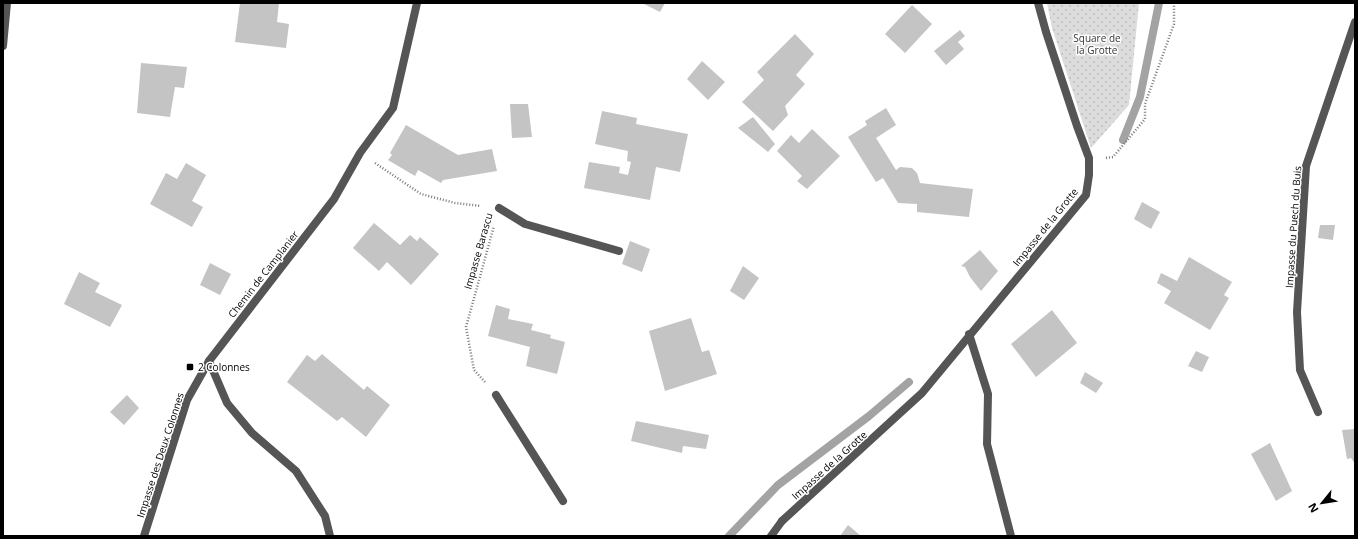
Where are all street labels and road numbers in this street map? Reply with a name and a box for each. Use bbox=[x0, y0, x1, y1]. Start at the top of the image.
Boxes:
street label: Impasse du Puech du Buis bbox=[1282, 165, 1304, 289]
street label: Impasse de la Grotte bbox=[1009, 185, 1081, 269]
street label: Impasse Barascu bbox=[460, 211, 496, 291]
street label: Chemin de Camplanier bbox=[225, 228, 301, 320]
street label: Impasse des Deux Colonnes bbox=[133, 390, 187, 519]
street label: Impasse de la Grotte bbox=[788, 427, 870, 503]

